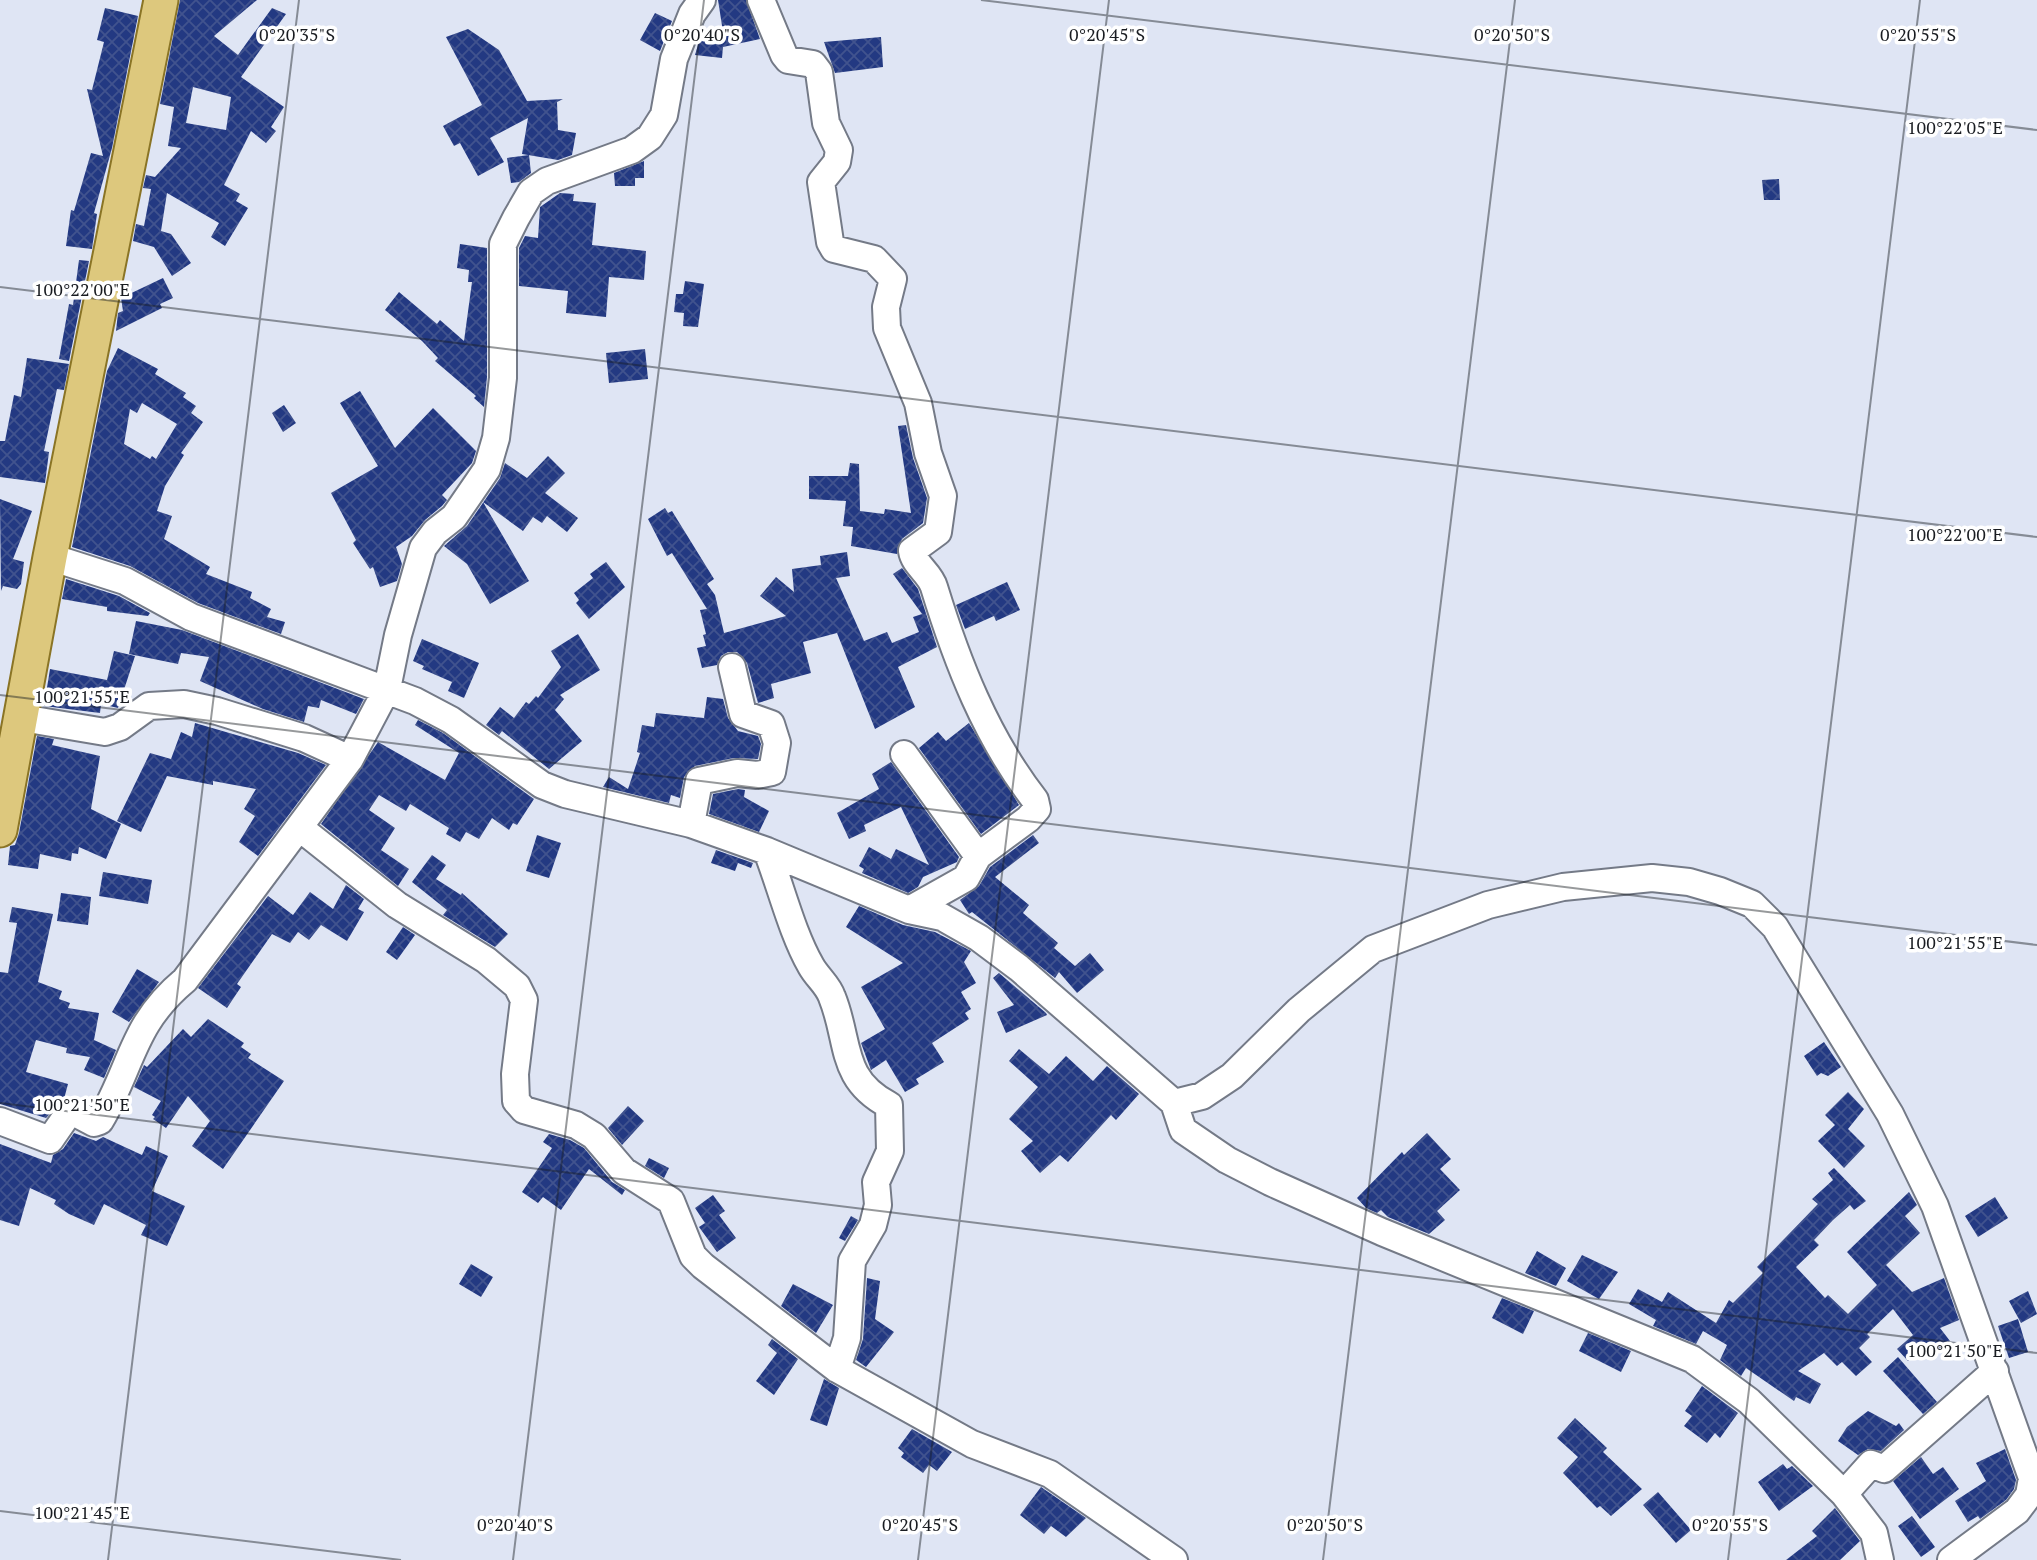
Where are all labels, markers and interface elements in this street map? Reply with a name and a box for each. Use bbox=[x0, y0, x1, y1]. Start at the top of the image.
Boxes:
text: 0°20'35"S bbox=[259, 22, 335, 46]
text: 0°20'40"S bbox=[664, 22, 740, 46]
text: 0°20'45"S bbox=[1069, 22, 1145, 46]
text: 0°20'50"S bbox=[1474, 22, 1550, 46]
text: 0°20'55"S bbox=[1880, 22, 1956, 46]
text: 100°22'05"E bbox=[1907, 115, 2003, 139]
text: 100°22'00"E bbox=[34, 277, 130, 301]
text: 100°22'00"E bbox=[1907, 522, 2003, 546]
text: 100°21'55"E bbox=[34, 684, 130, 708]
text: 100°21'55"E bbox=[1907, 930, 2003, 954]
text: 100°21'50"E bbox=[34, 1092, 130, 1116]
text: 100°21'50"E bbox=[1907, 1338, 2003, 1362]
text: 100°21'45"E bbox=[34, 1500, 130, 1524]
text: 0°20'40"S bbox=[477, 1512, 553, 1536]
text: 0°20'45"S bbox=[882, 1512, 958, 1536]
text: 0°20'50"S bbox=[1287, 1512, 1363, 1536]
text: 0°20'55"S bbox=[1692, 1512, 1768, 1536]

